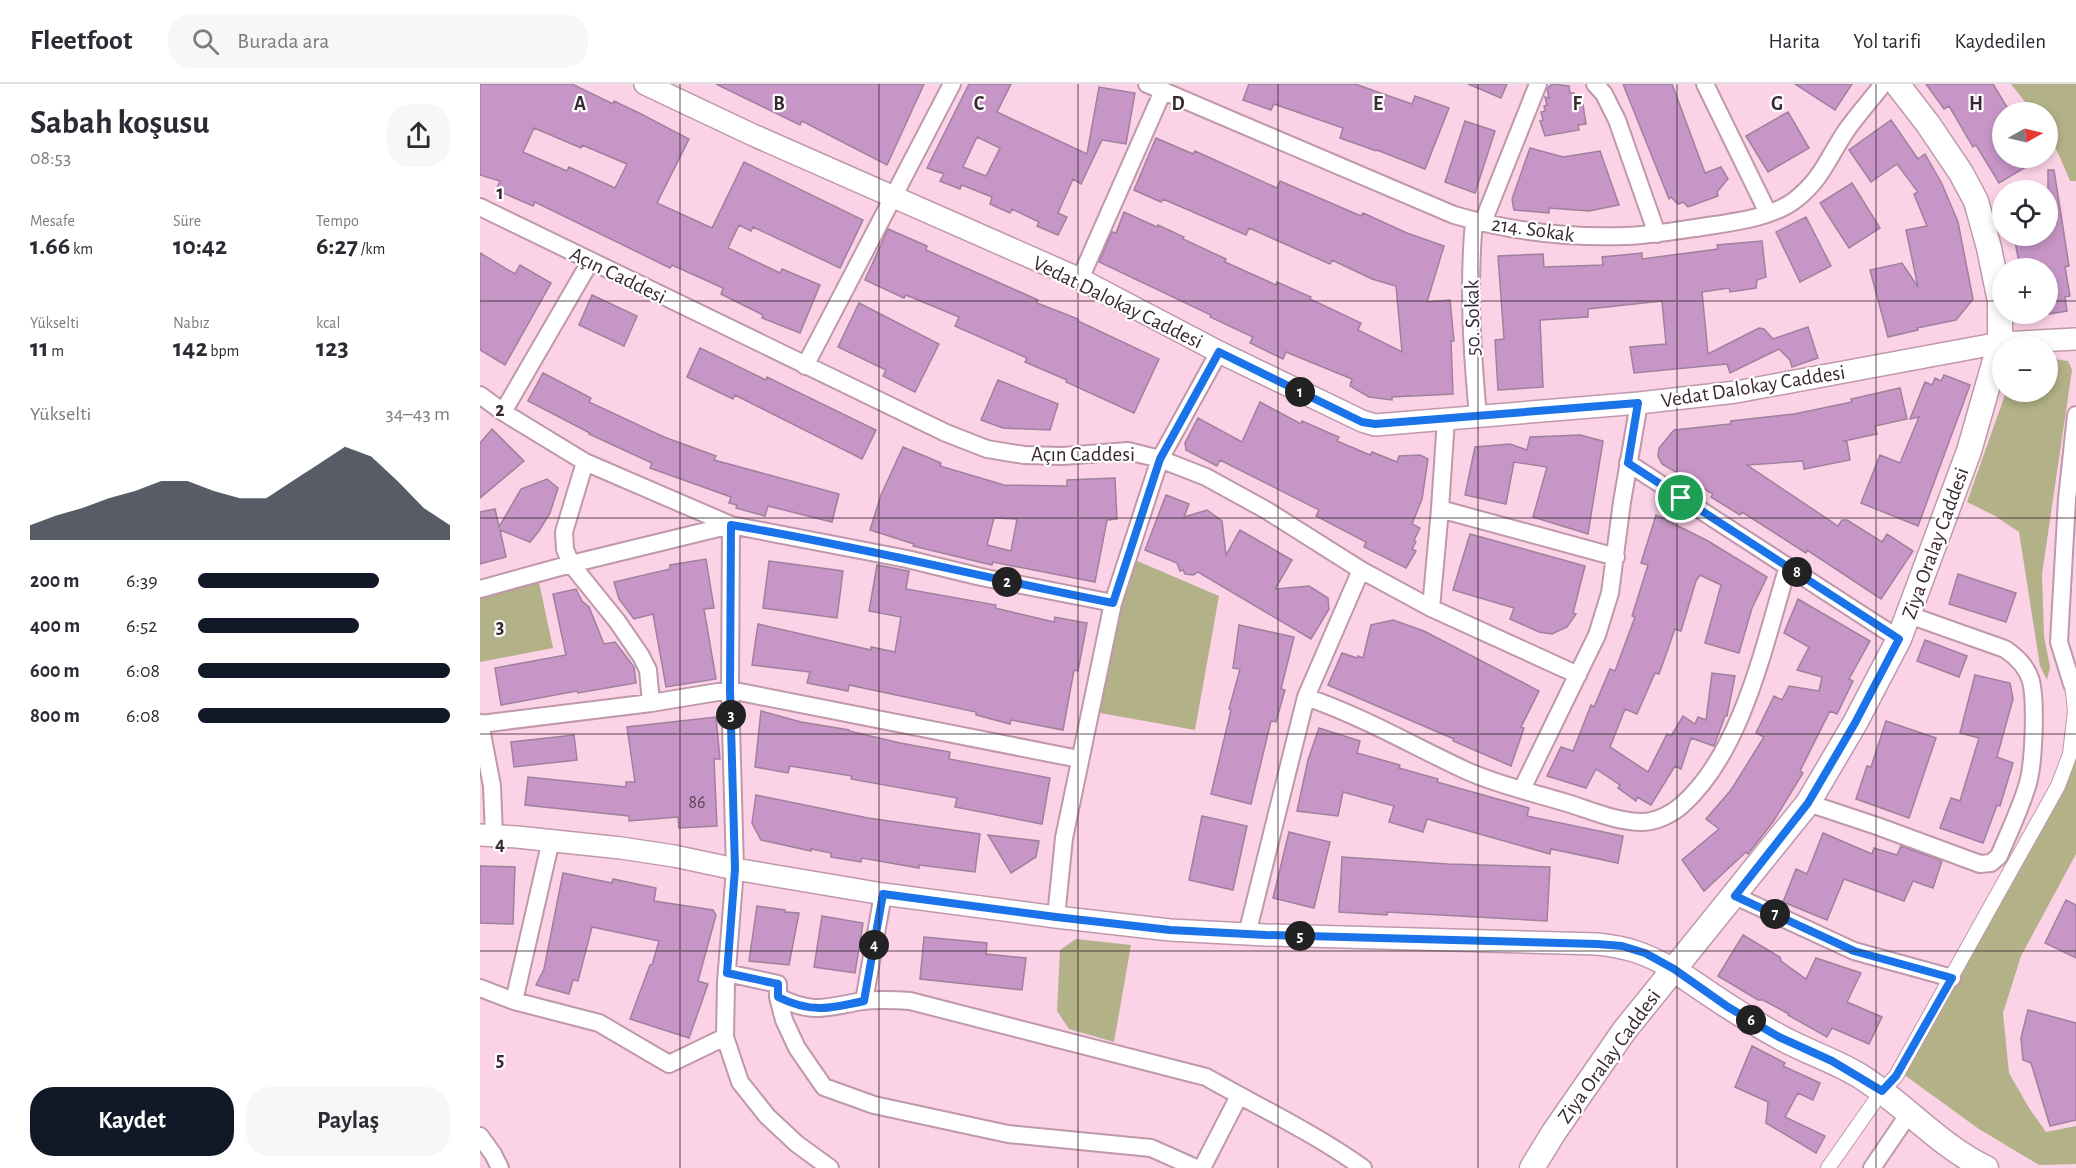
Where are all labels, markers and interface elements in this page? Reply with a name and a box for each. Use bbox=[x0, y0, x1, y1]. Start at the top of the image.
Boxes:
search box bbox=[168, 14, 588, 68]
icon: search bbox=[189, 25, 222, 58]
text: Fleetfoot bbox=[30, 27, 132, 55]
text: Burada ara bbox=[237, 30, 329, 52]
text: Harita bbox=[1768, 31, 1820, 52]
text: Yol tarifi bbox=[1853, 31, 1921, 52]
text: Kaydedilen bbox=[1954, 31, 2046, 52]
text: A bbox=[574, 94, 586, 114]
text: B bbox=[773, 94, 785, 114]
text: C bbox=[974, 94, 985, 114]
text: D bbox=[1171, 94, 1185, 114]
text: E bbox=[1373, 94, 1383, 114]
text: F bbox=[1572, 94, 1582, 114]
text: G bbox=[1771, 94, 1783, 114]
text: H bbox=[1969, 94, 1983, 114]
north arrow bbox=[1992, 102, 2058, 168]
map controls bbox=[1992, 102, 2058, 402]
button: share bbox=[387, 104, 450, 167]
text: Sabah koşusu bbox=[30, 107, 209, 140]
text: 08:53 bbox=[30, 148, 71, 168]
button: locate bbox=[1992, 180, 2058, 246]
text: 1 bbox=[496, 183, 504, 203]
text: Mesafe bbox=[30, 213, 75, 229]
text: Süre bbox=[173, 213, 201, 229]
text: Tempo bbox=[316, 213, 359, 229]
street label: 214. Sokak bbox=[1490, 213, 1576, 246]
text: 1.66 bbox=[30, 233, 70, 259]
text: 10:42 bbox=[173, 233, 227, 259]
text: 6:27 bbox=[316, 233, 358, 259]
text: km bbox=[70, 241, 93, 257]
text: /km bbox=[358, 241, 385, 257]
street label: Açın Caddesi bbox=[566, 243, 669, 308]
street label: Vedat Dalokay Caddesi bbox=[1030, 252, 1206, 353]
button: + bbox=[1992, 258, 2058, 324]
street label: 50. Sokak bbox=[1461, 279, 1484, 356]
text: Yükselti bbox=[30, 315, 79, 331]
text: Nabız bbox=[173, 315, 210, 331]
text: kcal bbox=[316, 315, 340, 331]
text: 11 bbox=[30, 335, 49, 361]
text: 142 bbox=[173, 335, 208, 361]
text: 123 bbox=[316, 335, 349, 361]
button: − bbox=[1992, 336, 2058, 402]
text: m bbox=[49, 343, 64, 359]
text: bpm bbox=[208, 343, 239, 359]
street label: Vedat Dalokay Caddesi bbox=[1660, 362, 1847, 411]
pin: 1 bbox=[1285, 377, 1315, 407]
text: 1 bbox=[1297, 384, 1303, 400]
text: 2 bbox=[495, 400, 505, 420]
text: Yükselti bbox=[30, 404, 91, 424]
text: 34–43 m bbox=[385, 404, 450, 424]
street label: Açın Caddesi bbox=[1031, 444, 1135, 465]
street label: Ziya Oralay Caddesi bbox=[1898, 465, 1973, 622]
pin bbox=[1655, 472, 1706, 523]
icon: arrive bbox=[1664, 481, 1697, 514]
pin: 8 bbox=[1782, 557, 1812, 587]
text: 8 bbox=[1793, 564, 1801, 580]
pin: 2 bbox=[992, 567, 1022, 597]
text: 200 m bbox=[30, 571, 79, 591]
text: 6:39 bbox=[126, 571, 158, 591]
text: 2 bbox=[1003, 574, 1011, 590]
text: 400 m bbox=[30, 616, 80, 636]
text: 6:52 bbox=[126, 616, 157, 636]
text: 3 bbox=[496, 617, 504, 637]
text: 600 m bbox=[30, 661, 80, 681]
text: 6:08 bbox=[126, 661, 160, 681]
pin: 3 bbox=[716, 700, 746, 730]
text: 800 m bbox=[30, 706, 80, 726]
text: 6:08 bbox=[126, 706, 160, 726]
text: 3 bbox=[728, 707, 734, 723]
house number: 86 bbox=[689, 794, 706, 812]
text: 4 bbox=[495, 834, 505, 854]
pin: 7 bbox=[1760, 899, 1790, 929]
text: 7 bbox=[1772, 906, 1778, 922]
pin: 5 bbox=[1285, 921, 1315, 951]
text: 5 bbox=[1297, 928, 1303, 944]
pin: 4 bbox=[859, 930, 889, 960]
text: 4 bbox=[870, 937, 878, 953]
street label: Ziya Oralay Caddesi bbox=[1554, 986, 1665, 1127]
pin: 6 bbox=[1736, 1005, 1766, 1035]
text: 6 bbox=[1747, 1012, 1755, 1028]
text: 5 bbox=[496, 1050, 504, 1070]
button: Kaydet bbox=[30, 1087, 234, 1156]
button: Paylaş bbox=[246, 1087, 450, 1156]

